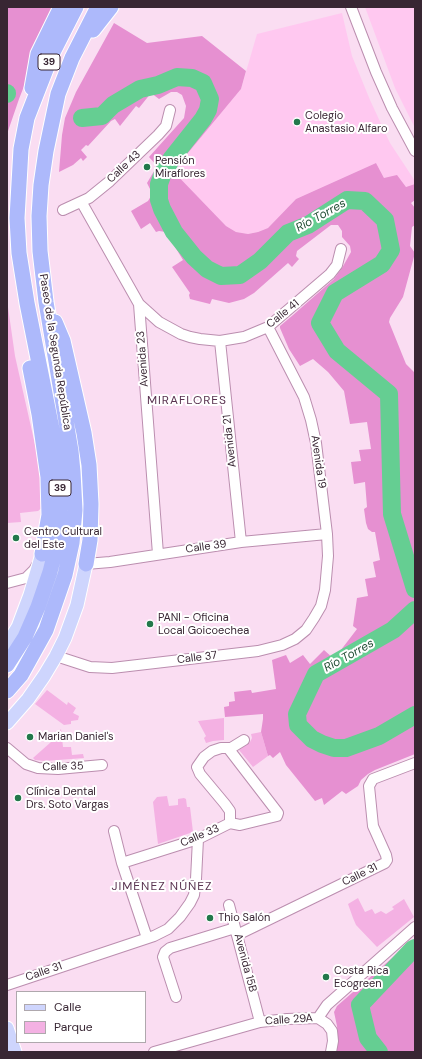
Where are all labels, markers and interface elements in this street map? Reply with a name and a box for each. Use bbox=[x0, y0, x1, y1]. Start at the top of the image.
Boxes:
road number: 39 bbox=[38, 54, 60, 70]
place label: Colegio Anastasio Alfaro bbox=[305, 109, 387, 135]
marker: Colegio Anastasio Alfaro bbox=[292, 117, 302, 127]
street label: Calle 43 bbox=[104, 148, 144, 186]
place label: Pensión Miraflores bbox=[155, 154, 205, 180]
marker: Pensión Miraflores bbox=[142, 162, 152, 172]
water label: Río Torres bbox=[293, 196, 349, 236]
street label: Paseo de la Segunda República bbox=[36, 273, 74, 431]
street label: Calle 41 bbox=[264, 297, 302, 331]
street label: Avenida 23 bbox=[134, 331, 152, 387]
district label: MIRAFLORES bbox=[147, 394, 227, 408]
street label: Avenida 21 bbox=[221, 414, 239, 468]
street label: Avenida 19 bbox=[308, 435, 328, 489]
road number: 39 bbox=[49, 480, 71, 496]
place label: Centro Cultural del Este bbox=[24, 525, 102, 551]
marker: Centro Cultural del Este bbox=[11, 533, 21, 543]
street label: Calle 39 bbox=[185, 538, 227, 556]
place label: PANI - Oficina Local Goicoechea bbox=[158, 611, 249, 637]
marker: PANI - Oficina Local Goicoechea bbox=[145, 619, 155, 629]
water label: Río Torres bbox=[321, 636, 377, 676]
street label: Calle 37 bbox=[176, 649, 218, 667]
place label: Marian Daniel's bbox=[38, 730, 114, 744]
marker: Marian Daniel's bbox=[25, 732, 35, 742]
street label: Calle 35 bbox=[42, 760, 84, 774]
place label: Clínica Dental Drs. Soto Vargas bbox=[26, 785, 109, 811]
marker: Clínica Dental Drs. Soto Vargas bbox=[13, 793, 23, 803]
street label: Calle 33 bbox=[179, 822, 221, 850]
street label: Calle 31 bbox=[340, 861, 380, 889]
district label: JIMÉNEZ NÚÑEZ bbox=[111, 880, 213, 894]
place label: Thio Salón bbox=[218, 911, 270, 925]
marker: Thio Salón bbox=[205, 913, 215, 923]
street label: Avenida 15B bbox=[231, 932, 259, 994]
street label: Calle 31 bbox=[24, 960, 64, 984]
place label: Costa Rica Ecogreen bbox=[334, 964, 388, 990]
marker: Costa Rica Ecogreen bbox=[321, 972, 331, 982]
legend bbox=[16, 991, 146, 1043]
text: Calle bbox=[54, 999, 81, 1015]
street label: Calle 29A bbox=[265, 1012, 313, 1028]
text: Parque bbox=[54, 1019, 93, 1035]

